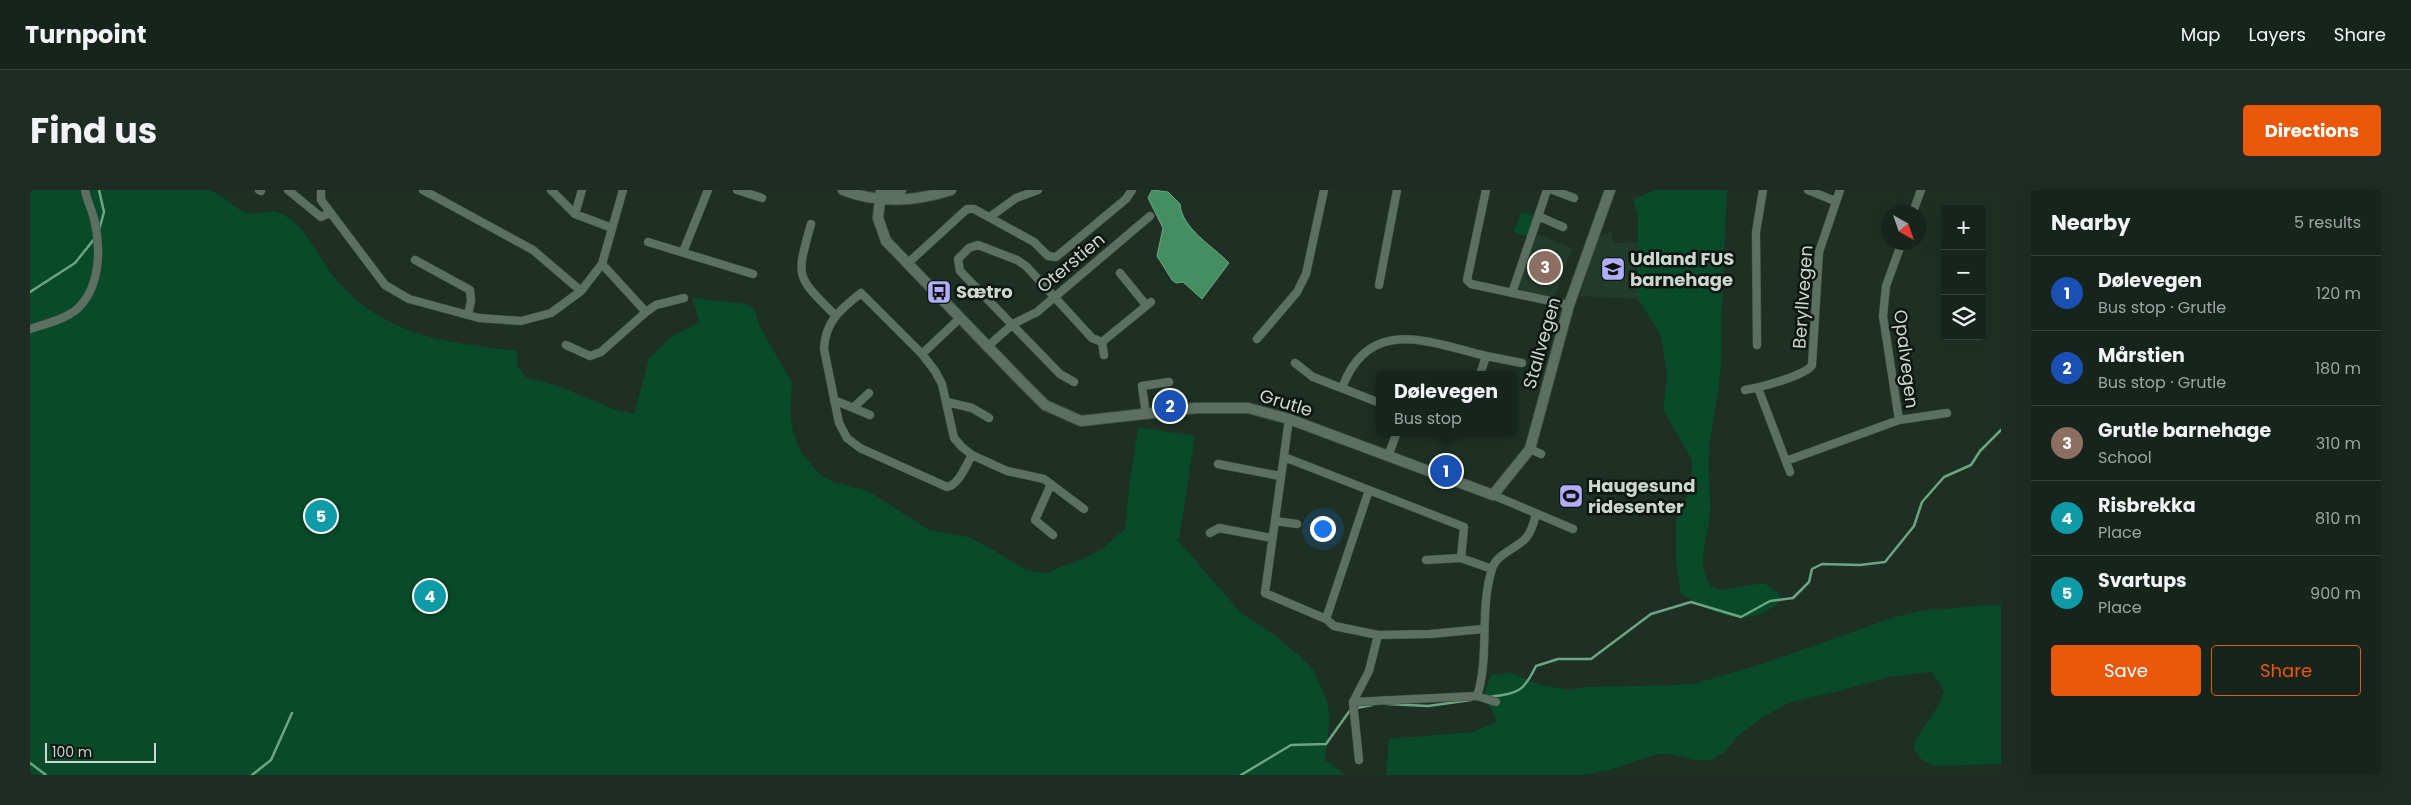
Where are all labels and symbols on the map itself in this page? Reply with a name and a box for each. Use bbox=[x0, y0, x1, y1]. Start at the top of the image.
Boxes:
north arrow bbox=[1881, 205, 1926, 250]
street label: Oterstien bbox=[1031, 227, 1110, 298]
street label: Beryllvegen bbox=[1786, 244, 1819, 350]
place label: Udland FUS barnehage bbox=[1630, 246, 1734, 292]
pin: 3 bbox=[1529, 248, 1561, 286]
school or university icon: Udland FUS barnehage bbox=[1600, 256, 1626, 282]
bus stop icon: Sætro bbox=[926, 279, 952, 305]
place label: Sætro bbox=[956, 279, 1013, 304]
street label: Stallvegen bbox=[1517, 294, 1567, 392]
street label: Opalvegen bbox=[1888, 308, 1925, 410]
street label: Grutle bbox=[1256, 383, 1316, 422]
pin: 2 bbox=[1154, 387, 1186, 425]
pin: 1 bbox=[1430, 452, 1462, 490]
place label: Haugesund ridesenter bbox=[1588, 473, 1695, 519]
sports icon: Haugesund ridesenter bbox=[1558, 483, 1584, 509]
pin: 5 bbox=[305, 497, 337, 535]
your location bbox=[1310, 516, 1336, 542]
pin: 4 bbox=[414, 577, 446, 615]
scale bar bbox=[45, 740, 156, 763]

